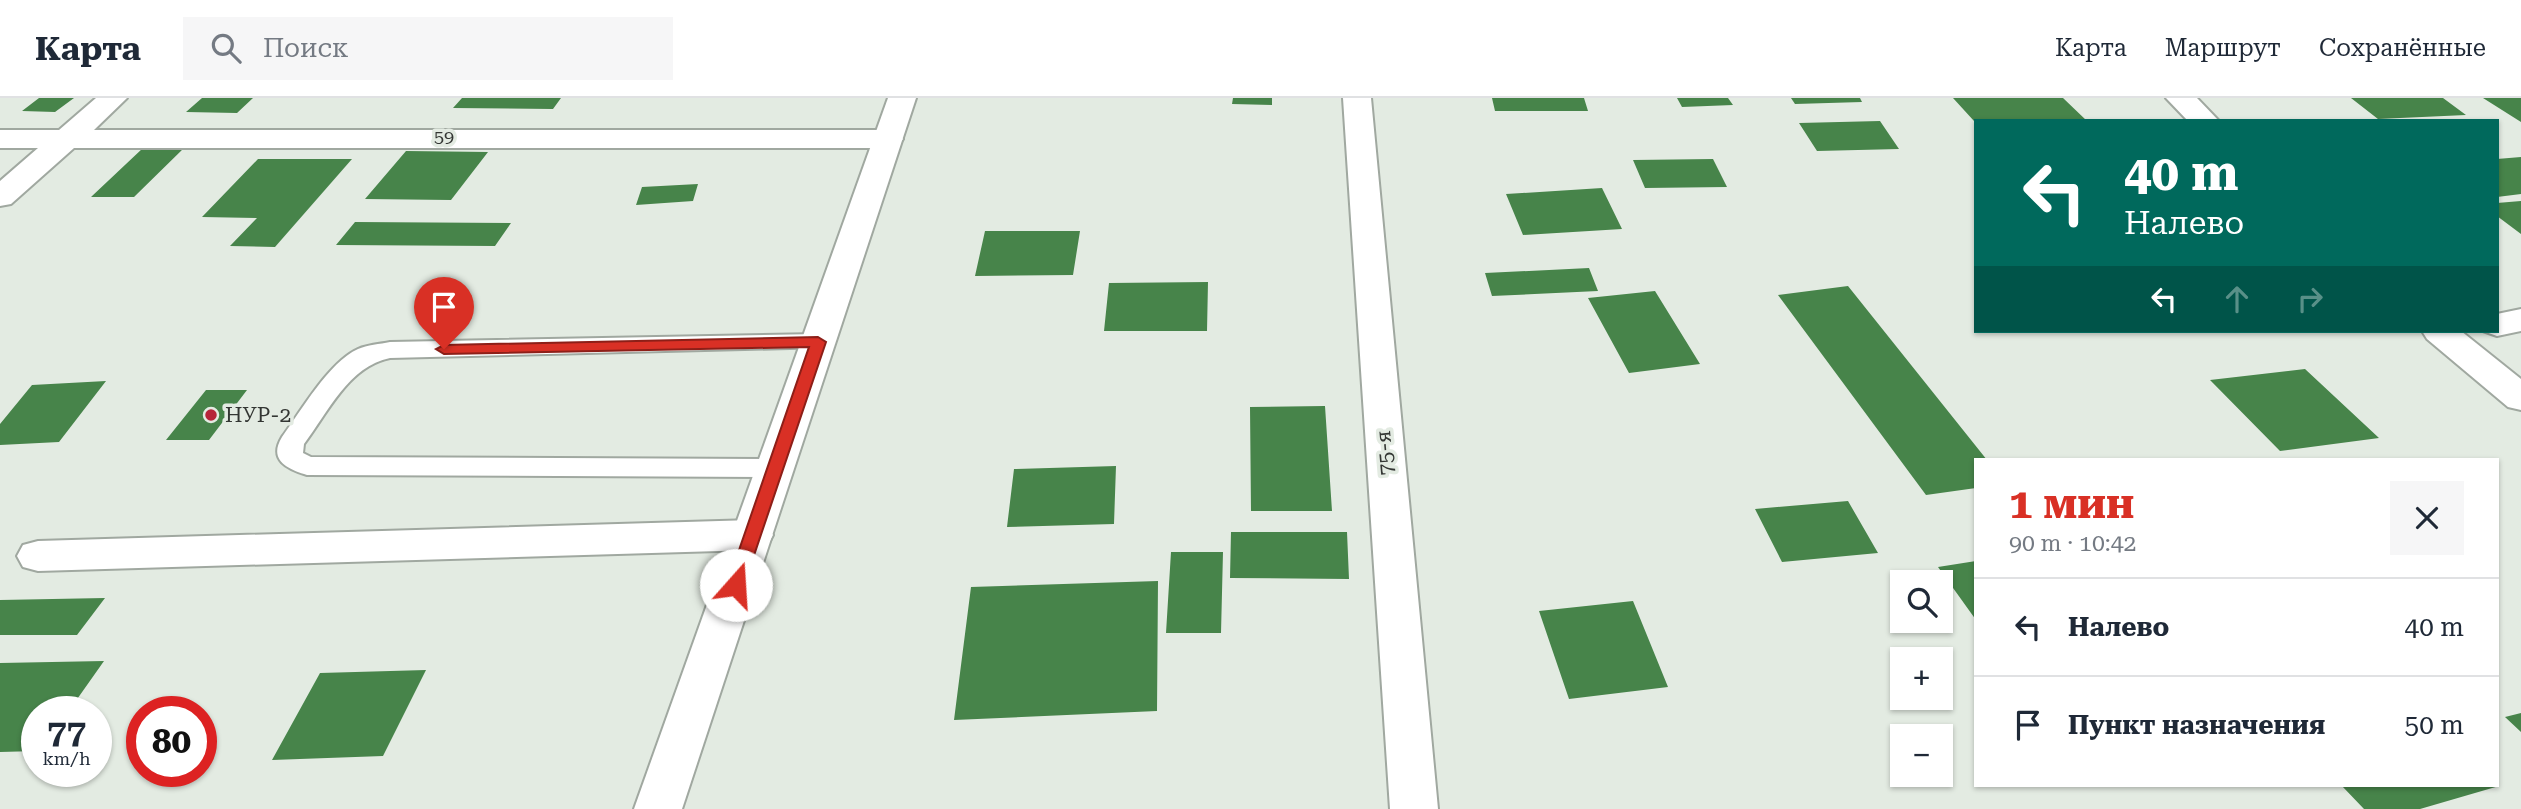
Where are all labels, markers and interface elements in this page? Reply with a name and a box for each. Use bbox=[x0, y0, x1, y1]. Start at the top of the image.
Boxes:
search box bbox=[183, 17, 673, 80]
text: Карта bbox=[35, 29, 141, 68]
icon: search bbox=[207, 29, 245, 67]
text: Поиск bbox=[263, 33, 349, 63]
text: Карта bbox=[2055, 34, 2127, 62]
text: Маршрут bbox=[2165, 34, 2281, 62]
text: Сохранённые bbox=[2319, 34, 2486, 62]
street label: 59 bbox=[434, 126, 454, 147]
text: 40 m bbox=[2124, 145, 2239, 202]
icon: left bbox=[2009, 147, 2100, 238]
text: Налево bbox=[2124, 204, 2244, 242]
pin bbox=[414, 277, 474, 349]
icon: left bbox=[2145, 280, 2183, 318]
icon: ahead bbox=[2218, 280, 2256, 318]
icon: right bbox=[2291, 280, 2329, 318]
icon: arrive bbox=[425, 288, 463, 326]
place label: НУР-2 bbox=[225, 403, 291, 427]
marker: НУР-2 bbox=[203, 407, 219, 423]
street label: 75-я bbox=[1371, 430, 1399, 476]
text: 1 мин bbox=[2009, 479, 2134, 528]
button: close bbox=[2390, 481, 2464, 555]
text: 90 m · 10:42 bbox=[2009, 530, 2136, 557]
position arrow bbox=[699, 548, 773, 622]
map controls bbox=[1890, 570, 1953, 787]
button: search bbox=[1890, 570, 1953, 633]
icon: left bbox=[2009, 608, 2047, 646]
text: Налево bbox=[2068, 612, 2169, 642]
text: 40 m bbox=[2405, 612, 2464, 642]
button: + bbox=[1890, 647, 1953, 710]
speed limit sign: 80 bbox=[126, 696, 217, 787]
icon: arrive bbox=[2009, 706, 2047, 744]
text: Пункт назначения bbox=[2068, 710, 2325, 740]
text: 50 m bbox=[2405, 710, 2464, 740]
text: 77 bbox=[47, 712, 86, 753]
button: − bbox=[1890, 724, 1953, 787]
text: km/h bbox=[42, 748, 91, 769]

